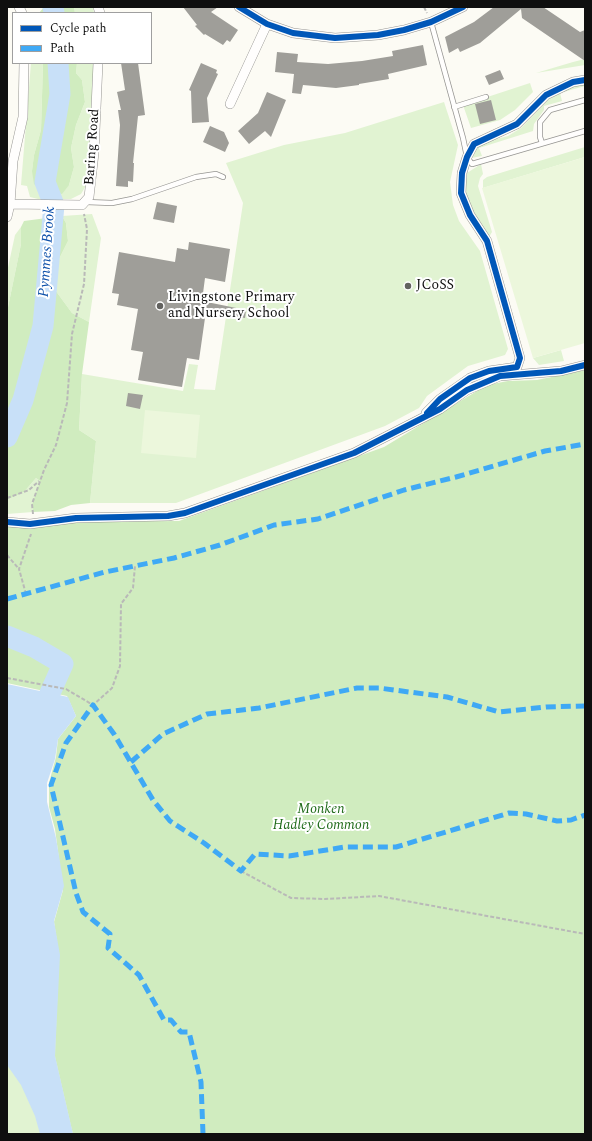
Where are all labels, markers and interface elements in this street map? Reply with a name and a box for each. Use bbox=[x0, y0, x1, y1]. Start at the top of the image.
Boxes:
legend bbox=[12, 12, 152, 64]
text: Cycle path bbox=[50, 19, 107, 38]
text: Path bbox=[50, 39, 75, 58]
street label: Baring Road bbox=[82, 108, 104, 186]
water label: Pymmes Brook bbox=[36, 206, 60, 298]
place label: JCoSS bbox=[416, 278, 454, 294]
marker: JCoSS bbox=[403, 281, 413, 291]
place label: Livingstone Primary and Nursery School bbox=[168, 290, 295, 322]
marker: Livingstone Primary and Nursery School bbox=[155, 301, 165, 311]
park label: Monken Hadley Common bbox=[273, 802, 369, 834]

